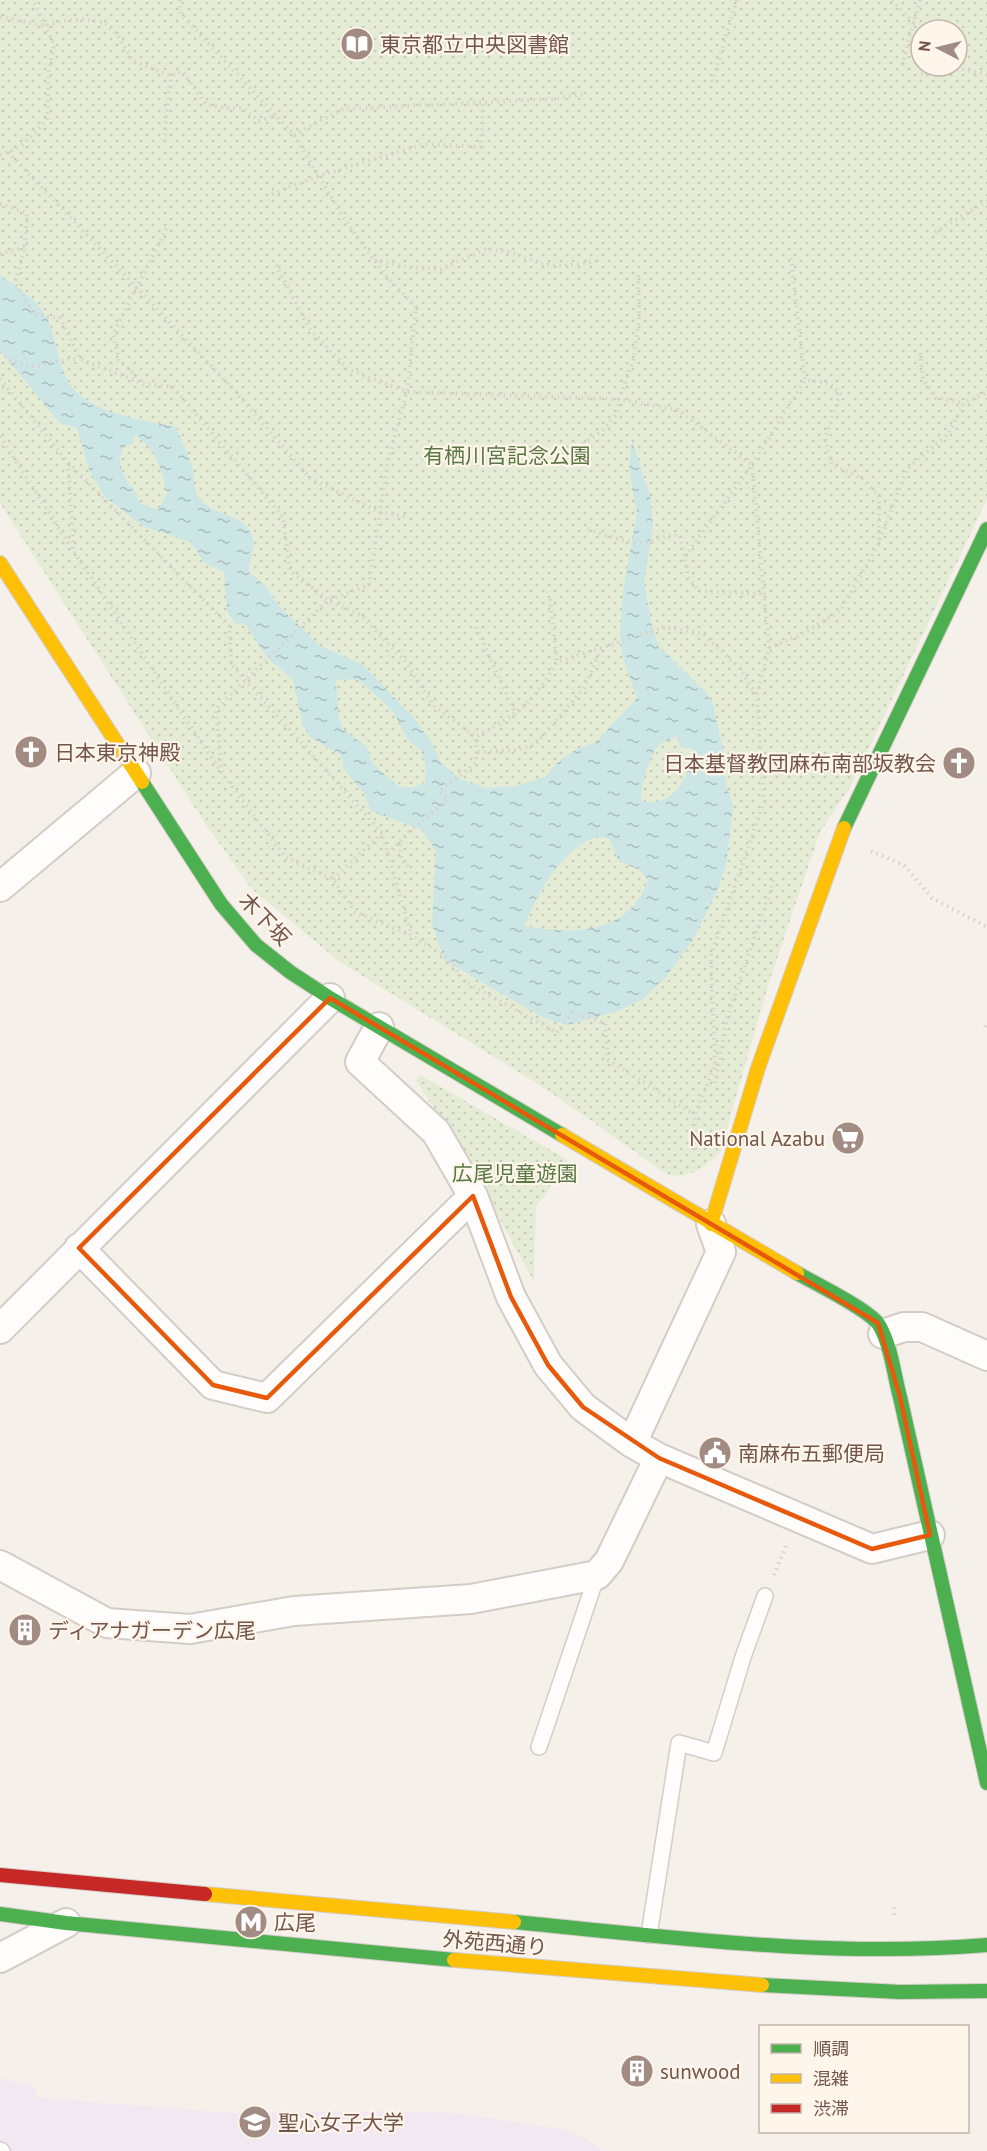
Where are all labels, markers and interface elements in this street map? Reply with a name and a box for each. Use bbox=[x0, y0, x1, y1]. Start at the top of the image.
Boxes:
north arrow bbox=[909, 18, 969, 78]
library icon: 東京都立中央図書館 bbox=[339, 26, 375, 62]
place label: 東京都立中央図書館 bbox=[380, 31, 569, 58]
text: N bbox=[914, 40, 935, 53]
park label: 有栖川宮記念公園 bbox=[423, 442, 591, 469]
church icon: 日本東京神殿 bbox=[13, 734, 49, 770]
place label: 日本東京神殿 bbox=[54, 739, 180, 766]
church icon: 日本基督教団麻布南部坂教会 bbox=[941, 745, 977, 781]
place label: 日本基督教団麻布南部坂教会 bbox=[663, 750, 936, 777]
street label: 木下坂 bbox=[233, 887, 297, 951]
supermarket icon: National Azabu bbox=[830, 1120, 866, 1156]
place label: National Azabu bbox=[689, 1125, 825, 1152]
park label: 広尾児童遊園 bbox=[452, 1160, 578, 1187]
public building icon: 南麻布五郵便局 bbox=[697, 1435, 733, 1471]
place label: 南麻布五郵便局 bbox=[738, 1440, 885, 1467]
building icon: ディアナガーデン広尾 bbox=[7, 1612, 43, 1648]
place label: ディアナガーデン広尾 bbox=[48, 1617, 256, 1644]
metro station icon: 広尾 bbox=[233, 1904, 269, 1940]
place label: 広尾 bbox=[274, 1909, 316, 1936]
street label: 外苑西通り bbox=[442, 1925, 548, 1961]
legend bbox=[759, 2025, 969, 2133]
text: 順調 bbox=[813, 2037, 849, 2060]
building icon: sunwood bbox=[619, 2053, 655, 2089]
place label: sunwood bbox=[660, 2058, 741, 2085]
text: 混雑 bbox=[813, 2067, 849, 2090]
text: 渋滞 bbox=[813, 2097, 849, 2120]
school or university icon: 聖心女子大学 bbox=[237, 2104, 273, 2140]
place label: 聖心女子大学 bbox=[278, 2109, 404, 2136]

